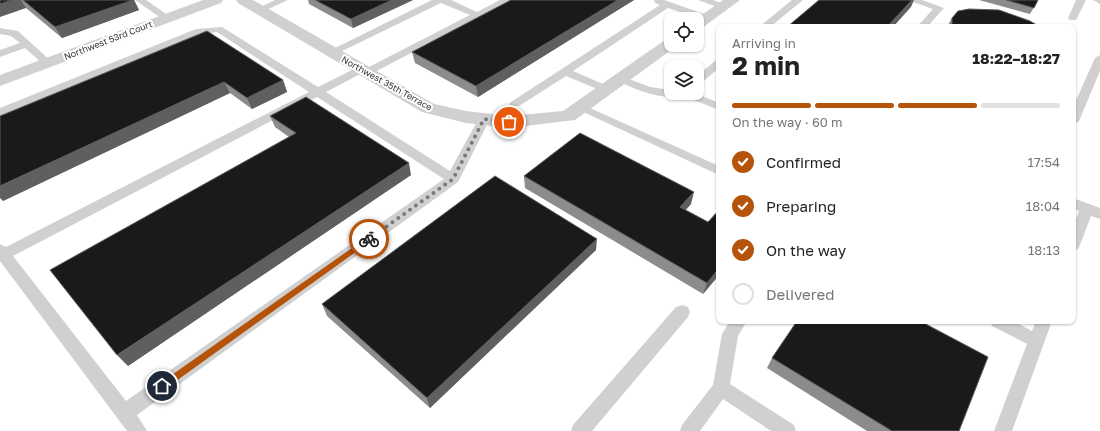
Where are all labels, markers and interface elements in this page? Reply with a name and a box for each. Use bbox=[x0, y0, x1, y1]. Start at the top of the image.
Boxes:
map controls bbox=[664, 12, 704, 100]
button: locate bbox=[664, 12, 704, 52]
street label: Northwest 53rd Court bbox=[62, 18, 154, 62]
text: Arriving in bbox=[732, 35, 796, 51]
text: 18:22–18:27 bbox=[972, 49, 1060, 67]
text: 2 min bbox=[732, 50, 800, 81]
street label: Northwest 35th Terrace bbox=[340, 53, 434, 113]
button: layers bbox=[664, 60, 704, 100]
pin bbox=[492, 105, 526, 139]
icon: bag bbox=[498, 111, 520, 133]
text: On the way · 60 m bbox=[732, 114, 843, 130]
icon: check bbox=[732, 151, 754, 173]
text: Confirmed bbox=[766, 153, 841, 171]
text: 17:54 bbox=[1027, 154, 1060, 170]
icon: check bbox=[732, 195, 754, 217]
text: Preparing bbox=[766, 197, 836, 215]
text: 18:04 bbox=[1026, 198, 1060, 214]
courier bbox=[349, 219, 389, 259]
icon: bike bbox=[358, 228, 380, 250]
icon: check bbox=[732, 239, 754, 261]
text: On the way bbox=[766, 241, 846, 259]
text: 18:13 bbox=[1028, 242, 1060, 258]
text: Delivered bbox=[766, 285, 834, 303]
pin bbox=[145, 369, 179, 403]
icon: home bbox=[151, 375, 173, 397]

